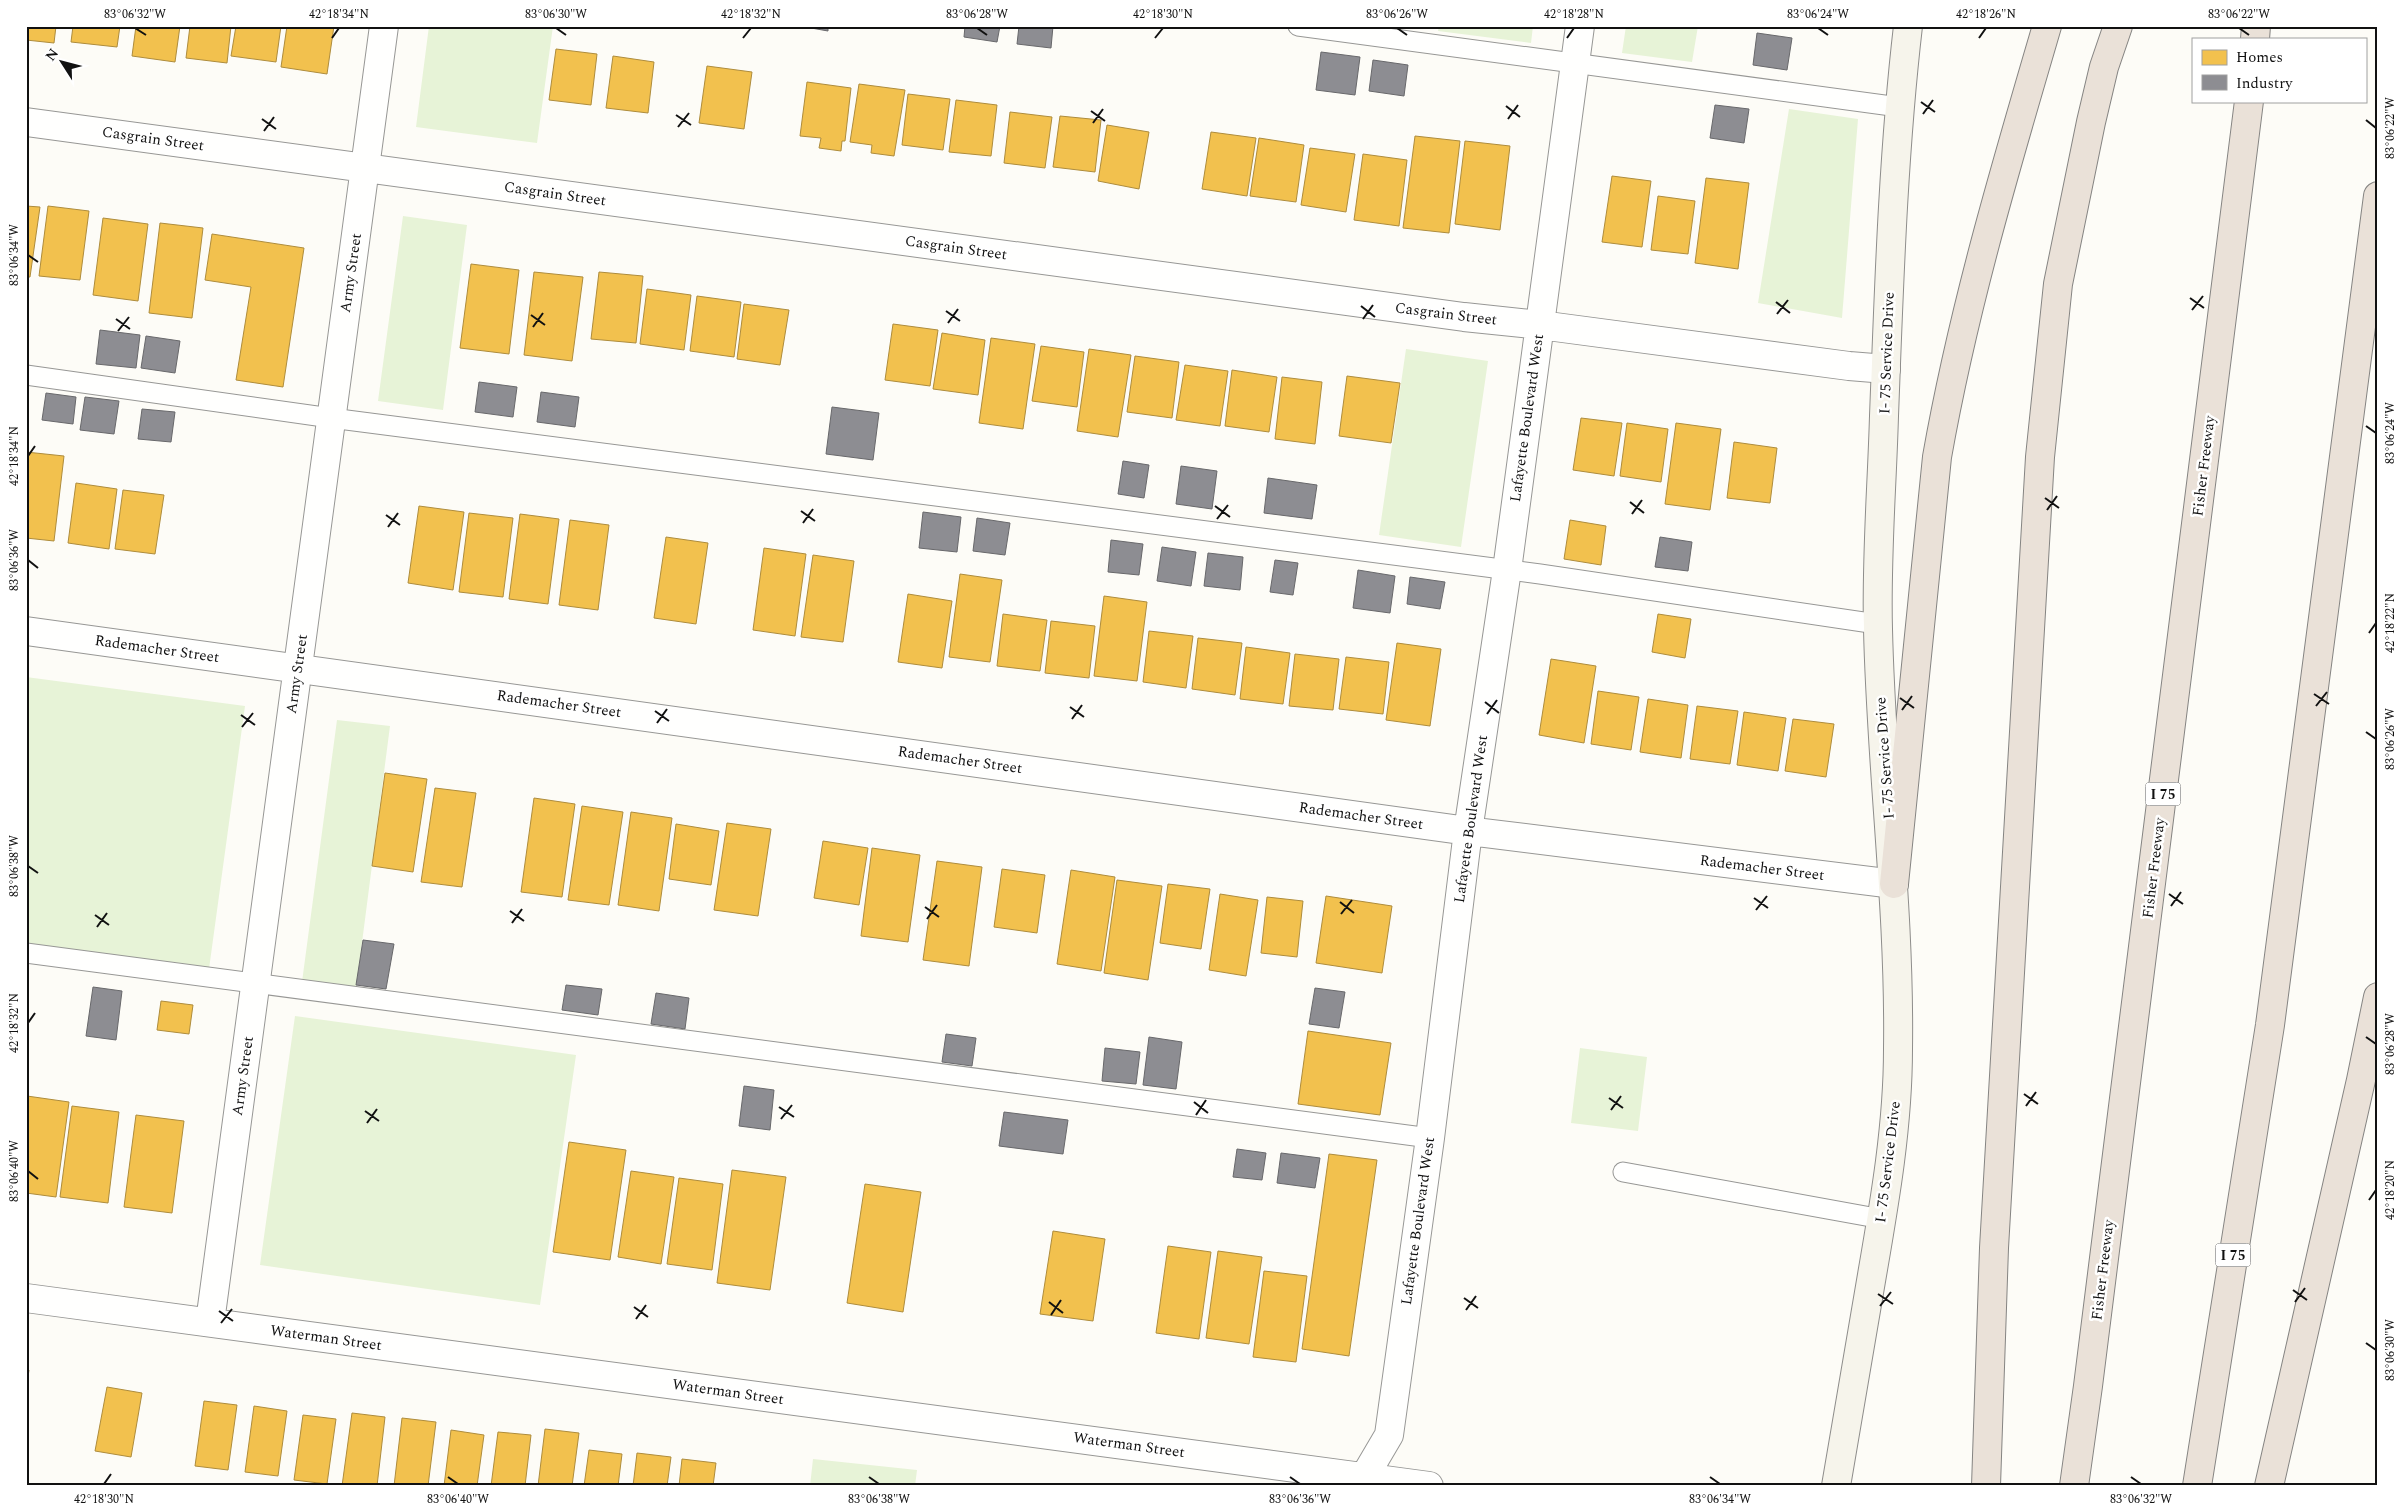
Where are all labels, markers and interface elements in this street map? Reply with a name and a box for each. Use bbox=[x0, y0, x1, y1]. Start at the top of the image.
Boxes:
text: 83°06'32"W bbox=[104, 5, 166, 24]
text: 42°18'34"N bbox=[309, 5, 369, 24]
text: 83°06'30"W bbox=[525, 5, 587, 24]
text: 42°18'32"N bbox=[721, 5, 781, 24]
text: 83°06'28"W bbox=[946, 5, 1008, 24]
text: 42°18'30"N bbox=[1133, 5, 1193, 24]
text: 83°06'26"W bbox=[1366, 5, 1428, 24]
text: 42°18'28"N bbox=[1544, 5, 1604, 24]
text: 83°06'24"W bbox=[1787, 5, 1849, 24]
text: 42°18'26"N bbox=[1956, 5, 2016, 24]
text: 83°06'22"W bbox=[2208, 5, 2270, 24]
north arrow bbox=[38, 38, 88, 88]
legend bbox=[2192, 38, 2366, 102]
text: N bbox=[40, 44, 64, 65]
text: Homes bbox=[2236, 46, 2283, 69]
text: Industry bbox=[2236, 72, 2293, 95]
text: 83°06'22"W bbox=[2381, 97, 2400, 159]
street label: Casgrain Street bbox=[101, 120, 205, 158]
street label: Casgrain Street bbox=[503, 175, 607, 213]
text: 83°06'34"W bbox=[5, 224, 24, 286]
street label: Casgrain Street bbox=[904, 229, 1008, 267]
street label: Army Street bbox=[334, 232, 368, 314]
street label: I- 75 Service Drive bbox=[1873, 291, 1901, 415]
street label: Casgrain Street bbox=[1394, 296, 1498, 332]
street label: Lafayette Boulevard West bbox=[1504, 333, 1550, 503]
text: 83°06'24"W bbox=[2381, 402, 2400, 464]
street label: Fisher Freeway bbox=[2186, 414, 2222, 517]
text: 42°18'34"N bbox=[5, 426, 24, 486]
text: 83°06'36"W bbox=[5, 529, 24, 591]
text: 42°18'22"N bbox=[2381, 593, 2400, 653]
street label: Rademacher Street bbox=[93, 629, 221, 669]
street label: Army Street bbox=[280, 633, 314, 715]
street label: Rademacher Street bbox=[495, 684, 623, 724]
street label: I- 75 Service Drive bbox=[1869, 696, 1901, 820]
text: 83°06'26"W bbox=[2381, 708, 2400, 770]
street label: Lafayette Boulevard West bbox=[1448, 734, 1494, 904]
street label: Rademacher Street bbox=[896, 740, 1024, 780]
road number: I 75 bbox=[2146, 782, 2180, 806]
street label: Rademacher Street bbox=[1297, 796, 1425, 836]
street label: Fisher Freeway bbox=[2136, 816, 2172, 919]
text: 83°06'38"W bbox=[5, 835, 24, 897]
street label: Rademacher Street bbox=[1698, 849, 1826, 887]
text: 42°18'32"N bbox=[5, 993, 24, 1053]
text: 83°06'28"W bbox=[2381, 1013, 2400, 1075]
street label: Army Street bbox=[226, 1035, 260, 1117]
street label: I- 75 Service Drive bbox=[1869, 1100, 1907, 1224]
street label: Lafayette Boulevard West bbox=[1395, 1136, 1441, 1306]
text: 83°06'40"W bbox=[5, 1140, 24, 1202]
text: 42°18'20"N bbox=[2381, 1160, 2400, 1220]
street label: Fisher Freeway bbox=[2085, 1218, 2121, 1321]
road number: I 75 bbox=[2216, 1244, 2250, 1266]
street label: Waterman Street bbox=[269, 1319, 383, 1357]
text: 83°06'30"W bbox=[2381, 1319, 2400, 1381]
street label: Waterman Street bbox=[671, 1373, 785, 1411]
street label: Waterman Street bbox=[1072, 1426, 1186, 1464]
text: 42°18'30"N bbox=[74, 1490, 134, 1509]
text: 83°06'40"W bbox=[427, 1490, 489, 1509]
text: 83°06'38"W bbox=[848, 1490, 910, 1509]
text: 83°06'36"W bbox=[1269, 1490, 1331, 1509]
text: 83°06'34"W bbox=[1689, 1490, 1751, 1509]
text: 83°06'32"W bbox=[2110, 1490, 2172, 1509]

